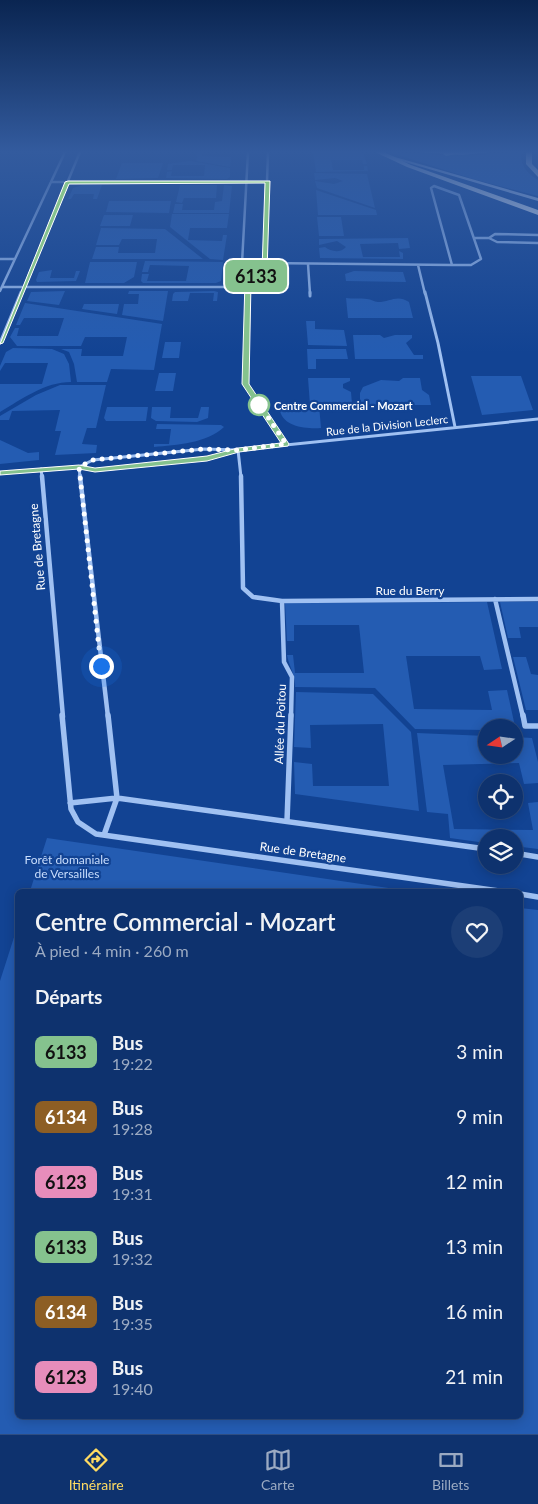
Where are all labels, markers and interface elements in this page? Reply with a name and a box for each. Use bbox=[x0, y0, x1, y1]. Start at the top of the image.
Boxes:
line badge: 6133 bbox=[221, 260, 291, 292]
text: 6133 bbox=[235, 265, 277, 287]
marker: Centre Commercial - Mozart bbox=[248, 394, 270, 416]
place label: Centre Commercial - Mozart bbox=[274, 399, 414, 412]
street label: Rue de la Division Leclerc bbox=[325, 412, 449, 438]
street label: Rue de Bretagne bbox=[26, 503, 48, 591]
street label: Rue du Berry bbox=[376, 583, 445, 598]
your location bbox=[89, 654, 114, 679]
street label: Allée du Poitou bbox=[271, 684, 289, 764]
north arrow bbox=[478, 719, 522, 764]
map controls bbox=[478, 719, 523, 874]
button: locate bbox=[478, 774, 523, 819]
button: layers bbox=[478, 829, 523, 874]
street label: Rue de Bretagne bbox=[259, 839, 347, 865]
park label: Forêt domaniale de Versailles bbox=[25, 852, 109, 881]
button: heart bbox=[451, 906, 503, 958]
text: Centre Commercial - Mozart bbox=[35, 907, 336, 936]
text: À pied · 4 min · 260 m bbox=[35, 941, 189, 960]
text: Départs bbox=[35, 985, 102, 1008]
text: Bus bbox=[112, 1031, 143, 1054]
text: 3 min bbox=[456, 1040, 503, 1063]
text: 6133 bbox=[45, 1041, 87, 1063]
text: 19:22 bbox=[112, 1054, 153, 1073]
text: Bus bbox=[112, 1096, 143, 1119]
text: 9 min bbox=[456, 1105, 503, 1128]
text: 6134 bbox=[45, 1106, 87, 1128]
text: 19:28 bbox=[112, 1119, 153, 1138]
text: Bus bbox=[112, 1161, 143, 1184]
text: 12 min bbox=[445, 1170, 503, 1193]
text: 6123 bbox=[45, 1171, 87, 1193]
text: 19:31 bbox=[112, 1184, 153, 1203]
text: Bus bbox=[112, 1226, 143, 1249]
text: 13 min bbox=[445, 1235, 503, 1258]
text: 6133 bbox=[45, 1236, 87, 1258]
text: 19:32 bbox=[112, 1249, 153, 1268]
text: Bus bbox=[112, 1291, 143, 1314]
text: 16 min bbox=[445, 1300, 503, 1323]
text: 6134 bbox=[45, 1301, 87, 1323]
text: 19:35 bbox=[112, 1314, 153, 1333]
text: Bus bbox=[112, 1356, 143, 1379]
text: 21 min bbox=[445, 1365, 503, 1388]
text: 6123 bbox=[45, 1366, 87, 1388]
text: 19:40 bbox=[112, 1379, 153, 1398]
tab: Itinéraire bbox=[69, 1446, 124, 1493]
tab: Carte bbox=[261, 1446, 295, 1493]
tab: Billets bbox=[432, 1446, 469, 1493]

